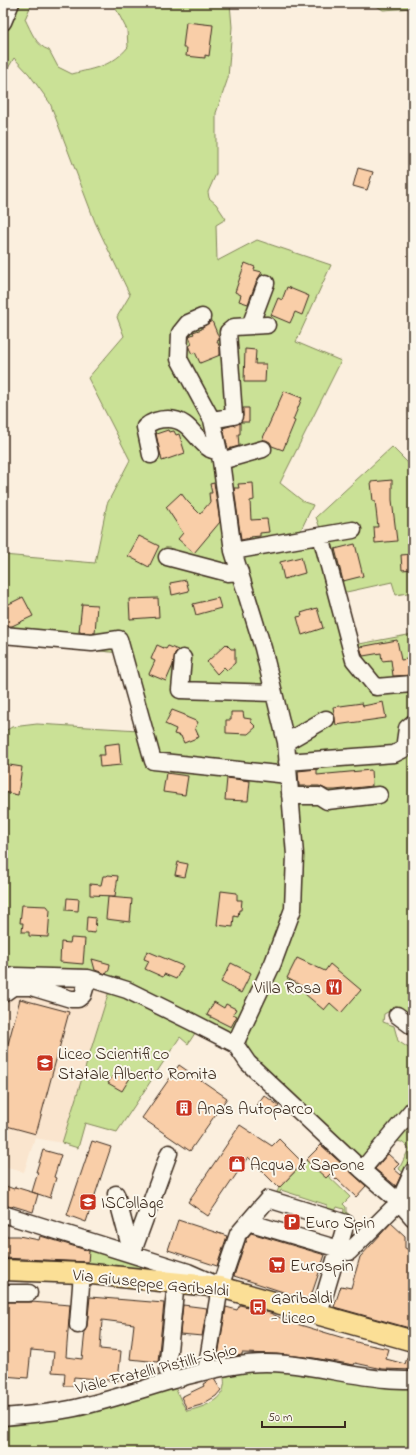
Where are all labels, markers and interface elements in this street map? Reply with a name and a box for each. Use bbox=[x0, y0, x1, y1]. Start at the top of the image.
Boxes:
place label: Villa Rosa bbox=[253, 976, 321, 1001]
restaurant icon: Villa Rosa bbox=[324, 977, 344, 997]
place label: Liceo Scientifico Statale Alberto Romita bbox=[58, 1042, 217, 1087]
school or university icon: Liceo Scientifico Statale Alberto Romita bbox=[35, 1053, 55, 1073]
place label: Anas Autoparco bbox=[197, 1097, 313, 1122]
building icon: Anas Autoparco bbox=[174, 1098, 194, 1118]
place label: Acqua & Sapone bbox=[250, 1153, 365, 1178]
shop icon: Acqua & Sapone bbox=[227, 1154, 247, 1174]
place label: ISCollage bbox=[101, 1191, 164, 1218]
school or university icon: ISCollage bbox=[78, 1192, 98, 1212]
place label: Euro Spin bbox=[305, 1211, 375, 1236]
parking icon: Euro Spin bbox=[282, 1212, 302, 1232]
place label: Eurospin bbox=[290, 1254, 353, 1279]
supermarket icon: Eurospin bbox=[267, 1255, 287, 1275]
street label: Via Giuseppe Garibaldi bbox=[70, 1263, 230, 1304]
place label: Garibaldi - Liceo bbox=[271, 1286, 333, 1331]
bus stop icon: Garibaldi - Liceo bbox=[248, 1297, 268, 1317]
street label: Viale Fratelli Pistilli-Sipio bbox=[72, 1337, 240, 1402]
scale bar bbox=[262, 1403, 345, 1429]
text: 50 m bbox=[268, 1409, 292, 1427]

